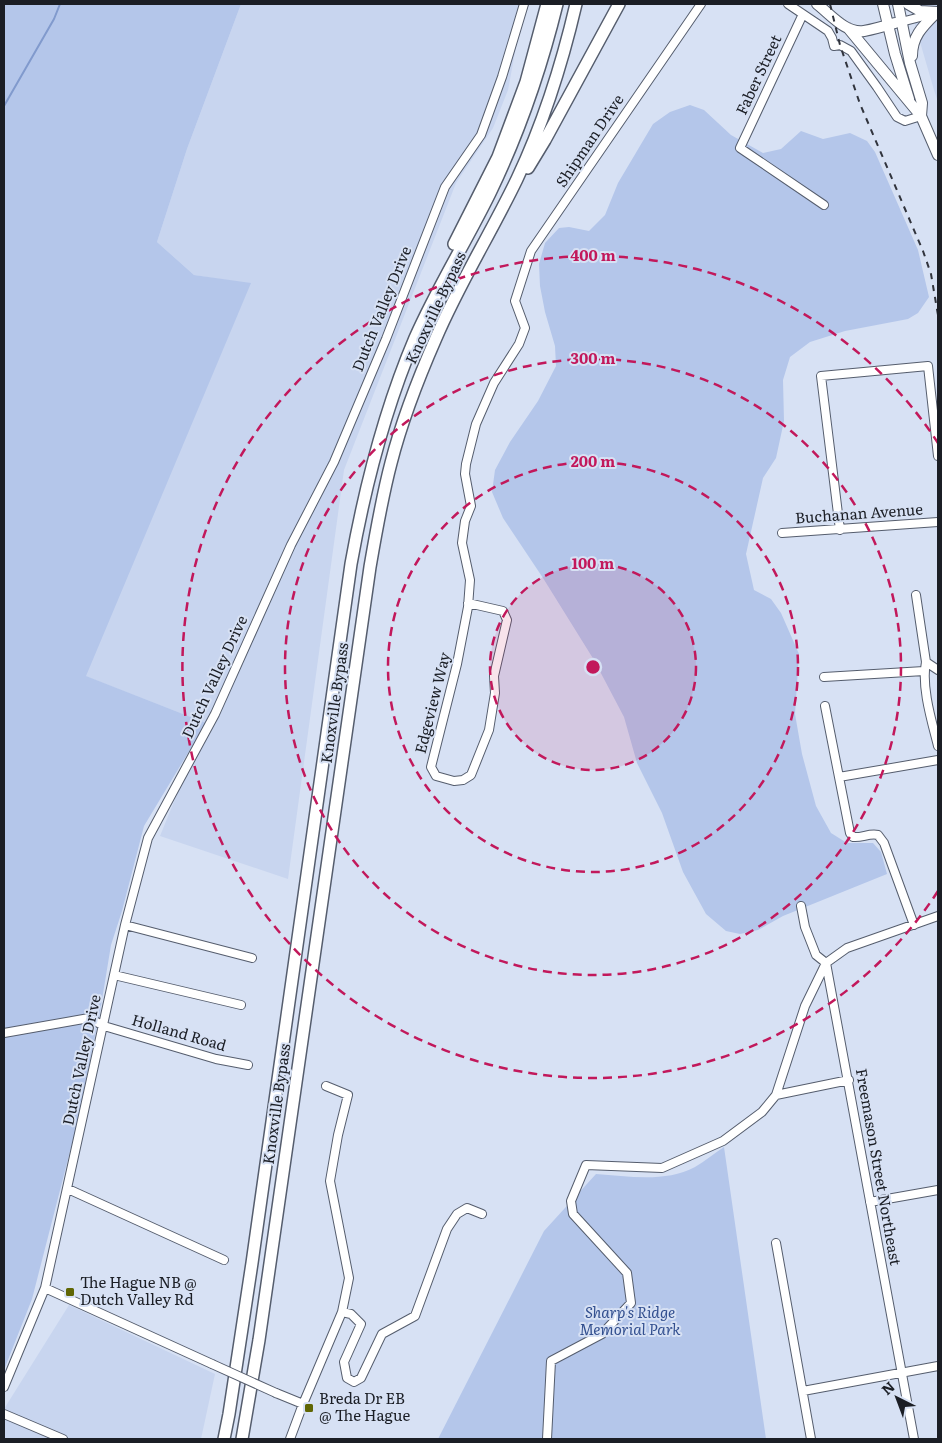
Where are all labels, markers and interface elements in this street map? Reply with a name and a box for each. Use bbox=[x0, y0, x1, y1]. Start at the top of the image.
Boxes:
street label: Faber Street bbox=[729, 31, 786, 118]
street label: Shipman Drive bbox=[549, 89, 629, 191]
street label: Dutch Valley Drive bbox=[345, 242, 416, 375]
text: 400 m bbox=[570, 243, 616, 266]
street label: Knoxville Bypass bbox=[399, 247, 471, 367]
text: 300 m bbox=[571, 346, 615, 369]
text: 200 m bbox=[571, 449, 615, 472]
street label: Buchanan Avenue bbox=[794, 497, 924, 528]
text: 100 m bbox=[572, 551, 614, 574]
street label: Dutch Valley Drive bbox=[175, 611, 252, 742]
street label: Knoxville Bypass bbox=[314, 641, 353, 765]
street label: Edgeview Way bbox=[408, 649, 455, 756]
centre of rings bbox=[584, 658, 602, 676]
street label: Dutch Valley Drive bbox=[55, 992, 106, 1127]
street label: Holland Road bbox=[129, 1007, 229, 1056]
street label: Knoxville Bypass bbox=[256, 1042, 295, 1166]
street label: Freemason Street Northeast bbox=[851, 1066, 908, 1267]
place label: The Hague NB @ Dutch Valley Rd bbox=[80, 1270, 197, 1310]
marker: The Hague NB @ Dutch Valley Rd bbox=[64, 1286, 76, 1298]
park label: Sharp's Ridge Memorial Park bbox=[580, 1300, 681, 1340]
north arrow bbox=[872, 1373, 922, 1423]
text: N bbox=[877, 1376, 899, 1399]
place label: Breda Dr EB @ The Hague bbox=[319, 1386, 410, 1426]
marker: Breda Dr EB @ The Hague bbox=[303, 1402, 315, 1414]

